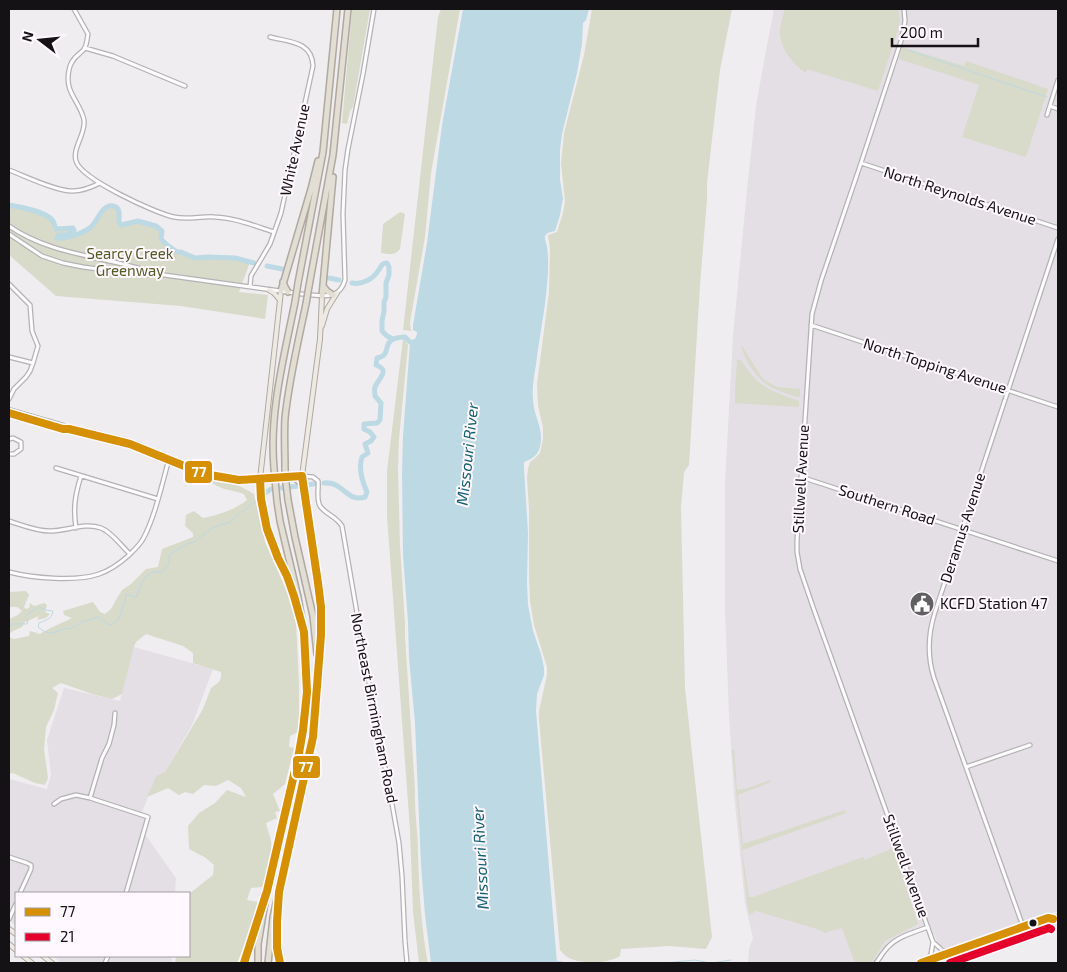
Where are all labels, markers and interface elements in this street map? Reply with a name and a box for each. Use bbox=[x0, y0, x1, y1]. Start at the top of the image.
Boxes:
north arrow bbox=[15, 15, 65, 65]
scale bar bbox=[892, 15, 978, 47]
text: 200 m bbox=[900, 23, 943, 41]
text: N bbox=[17, 29, 37, 43]
street label: White Avenue bbox=[275, 102, 313, 197]
street label: North Reynolds Avenue bbox=[882, 162, 1039, 228]
park label: Searcy Creek Greenway bbox=[87, 244, 174, 279]
street label: North Topping Avenue bbox=[861, 333, 1009, 397]
water label: Missouri River bbox=[452, 401, 481, 506]
street label: Stillwell Avenue bbox=[788, 424, 812, 534]
line badge: 77 bbox=[184, 460, 213, 484]
text: 77 bbox=[192, 463, 207, 480]
street label: Deramus Avenue bbox=[936, 470, 988, 585]
street label: Southern Road bbox=[837, 480, 938, 528]
public building icon: KCFD Station 47 bbox=[909, 591, 935, 617]
place label: KCFD Station 47 bbox=[940, 594, 1048, 612]
street label: Northeast Birmingham Road bbox=[348, 611, 402, 804]
line badge: 77 bbox=[292, 755, 321, 779]
text: 77 bbox=[299, 758, 314, 775]
water label: Missouri River bbox=[467, 805, 492, 910]
street label: Stillwell Avenue bbox=[880, 812, 934, 920]
legend bbox=[15, 892, 190, 957]
text: 77 bbox=[60, 902, 76, 920]
unlabelled marker bbox=[1028, 918, 1038, 928]
text: 21 bbox=[60, 927, 74, 945]

